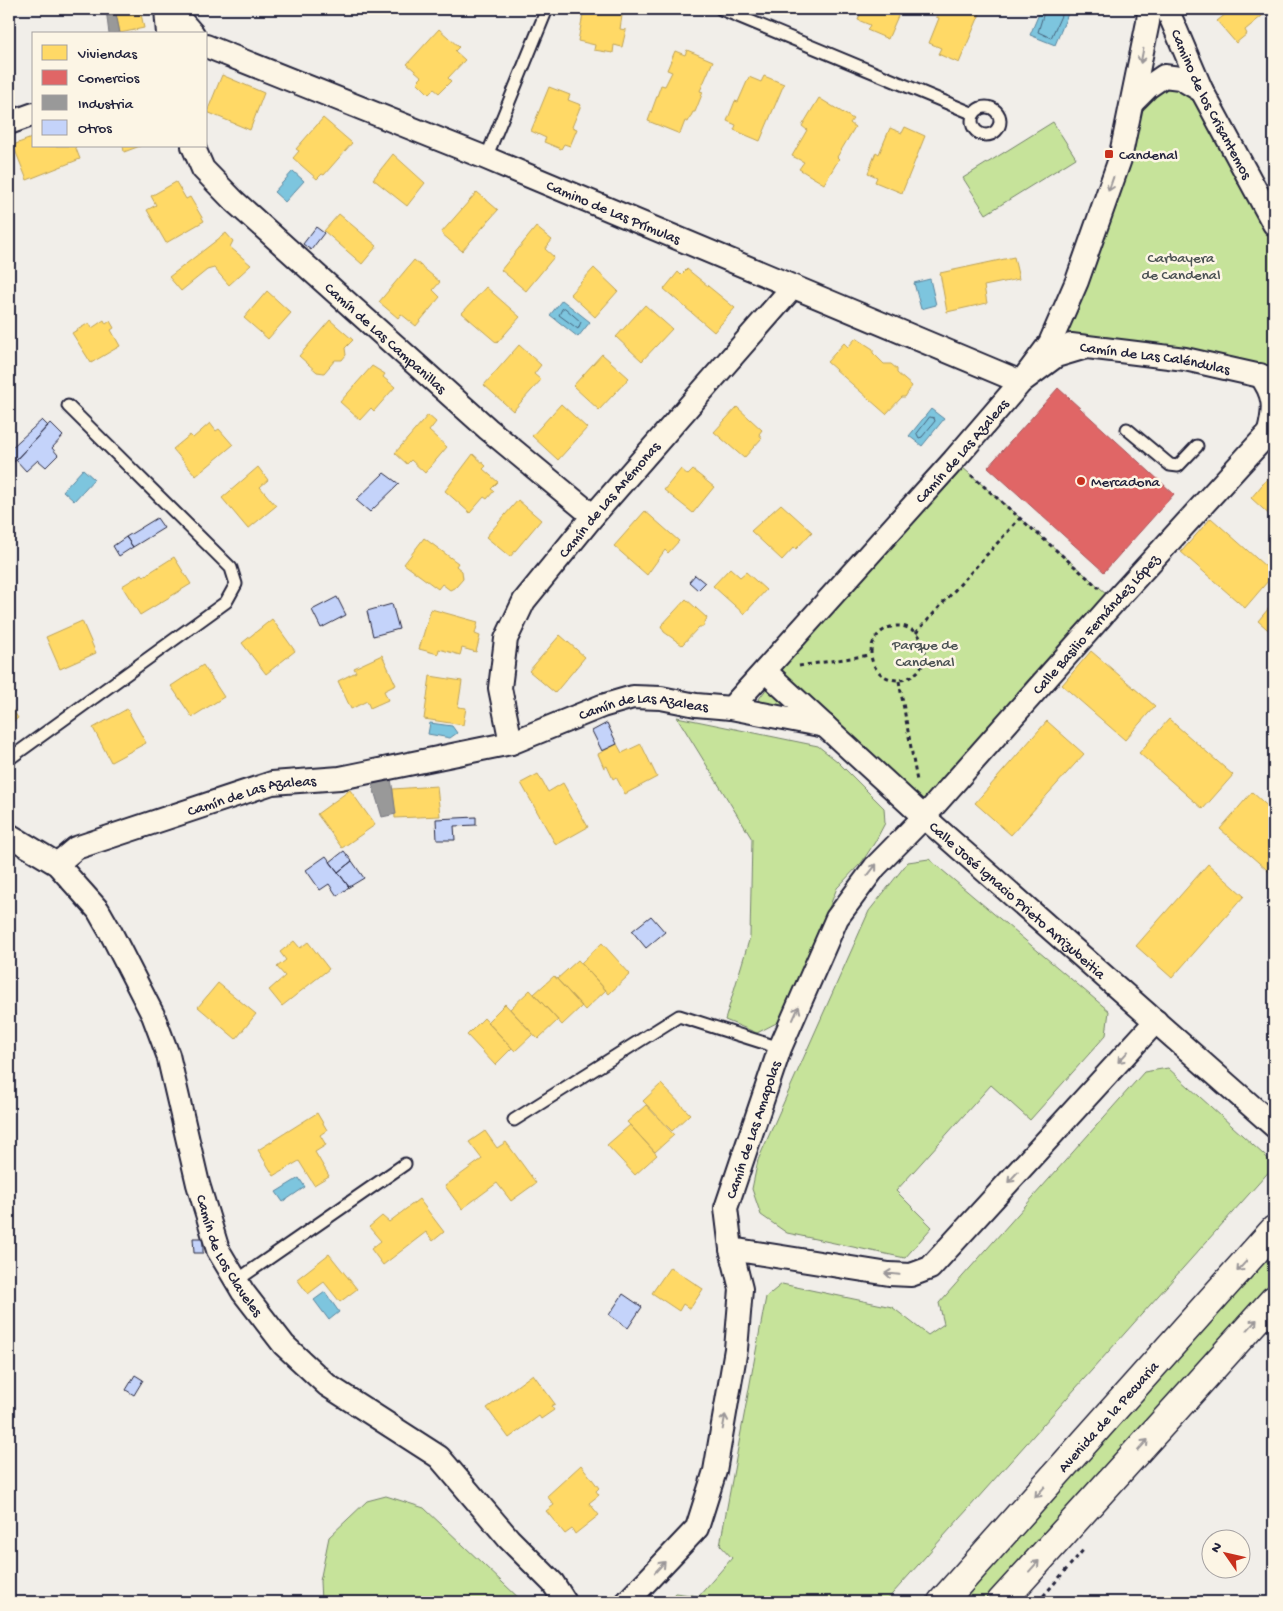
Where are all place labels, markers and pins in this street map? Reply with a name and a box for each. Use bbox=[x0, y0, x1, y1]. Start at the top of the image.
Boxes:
place label: Candenal bbox=[1119, 147, 1178, 165]
marker: Candenal bbox=[1103, 148, 1115, 160]
place label: Mercadona bbox=[1091, 474, 1161, 492]
marker: Mercadona bbox=[1075, 475, 1087, 487]

